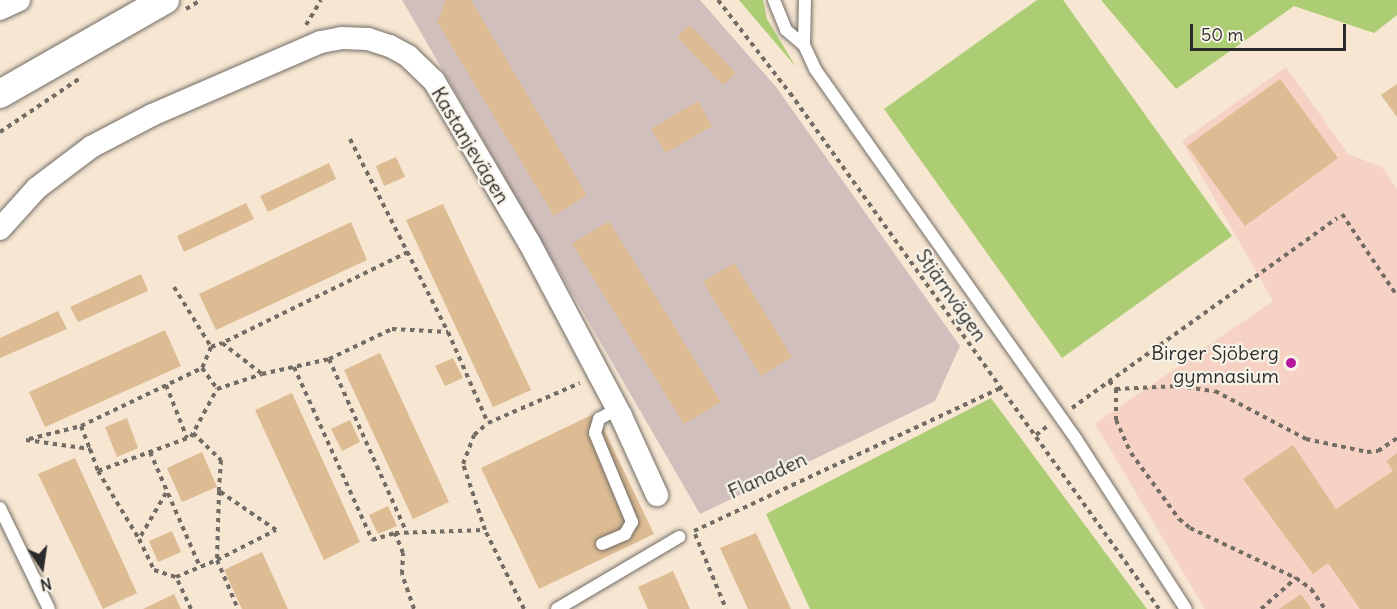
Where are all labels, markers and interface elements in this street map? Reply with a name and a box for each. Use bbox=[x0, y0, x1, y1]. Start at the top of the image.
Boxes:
scale bar bbox=[1193, 12, 1349, 50]
text: 50 m bbox=[1201, 23, 1243, 46]
street label: Kastanjevägen bbox=[427, 82, 515, 208]
street label: Stjärnvägen bbox=[911, 244, 993, 346]
place label: Birger Sjöberg gymnasium bbox=[1151, 340, 1279, 387]
marker: Birger Sjöberg gymnasium bbox=[1284, 356, 1298, 370]
street label: Flanaden bbox=[724, 446, 810, 504]
north arrow bbox=[12, 537, 72, 597]
text: N bbox=[38, 574, 54, 596]

